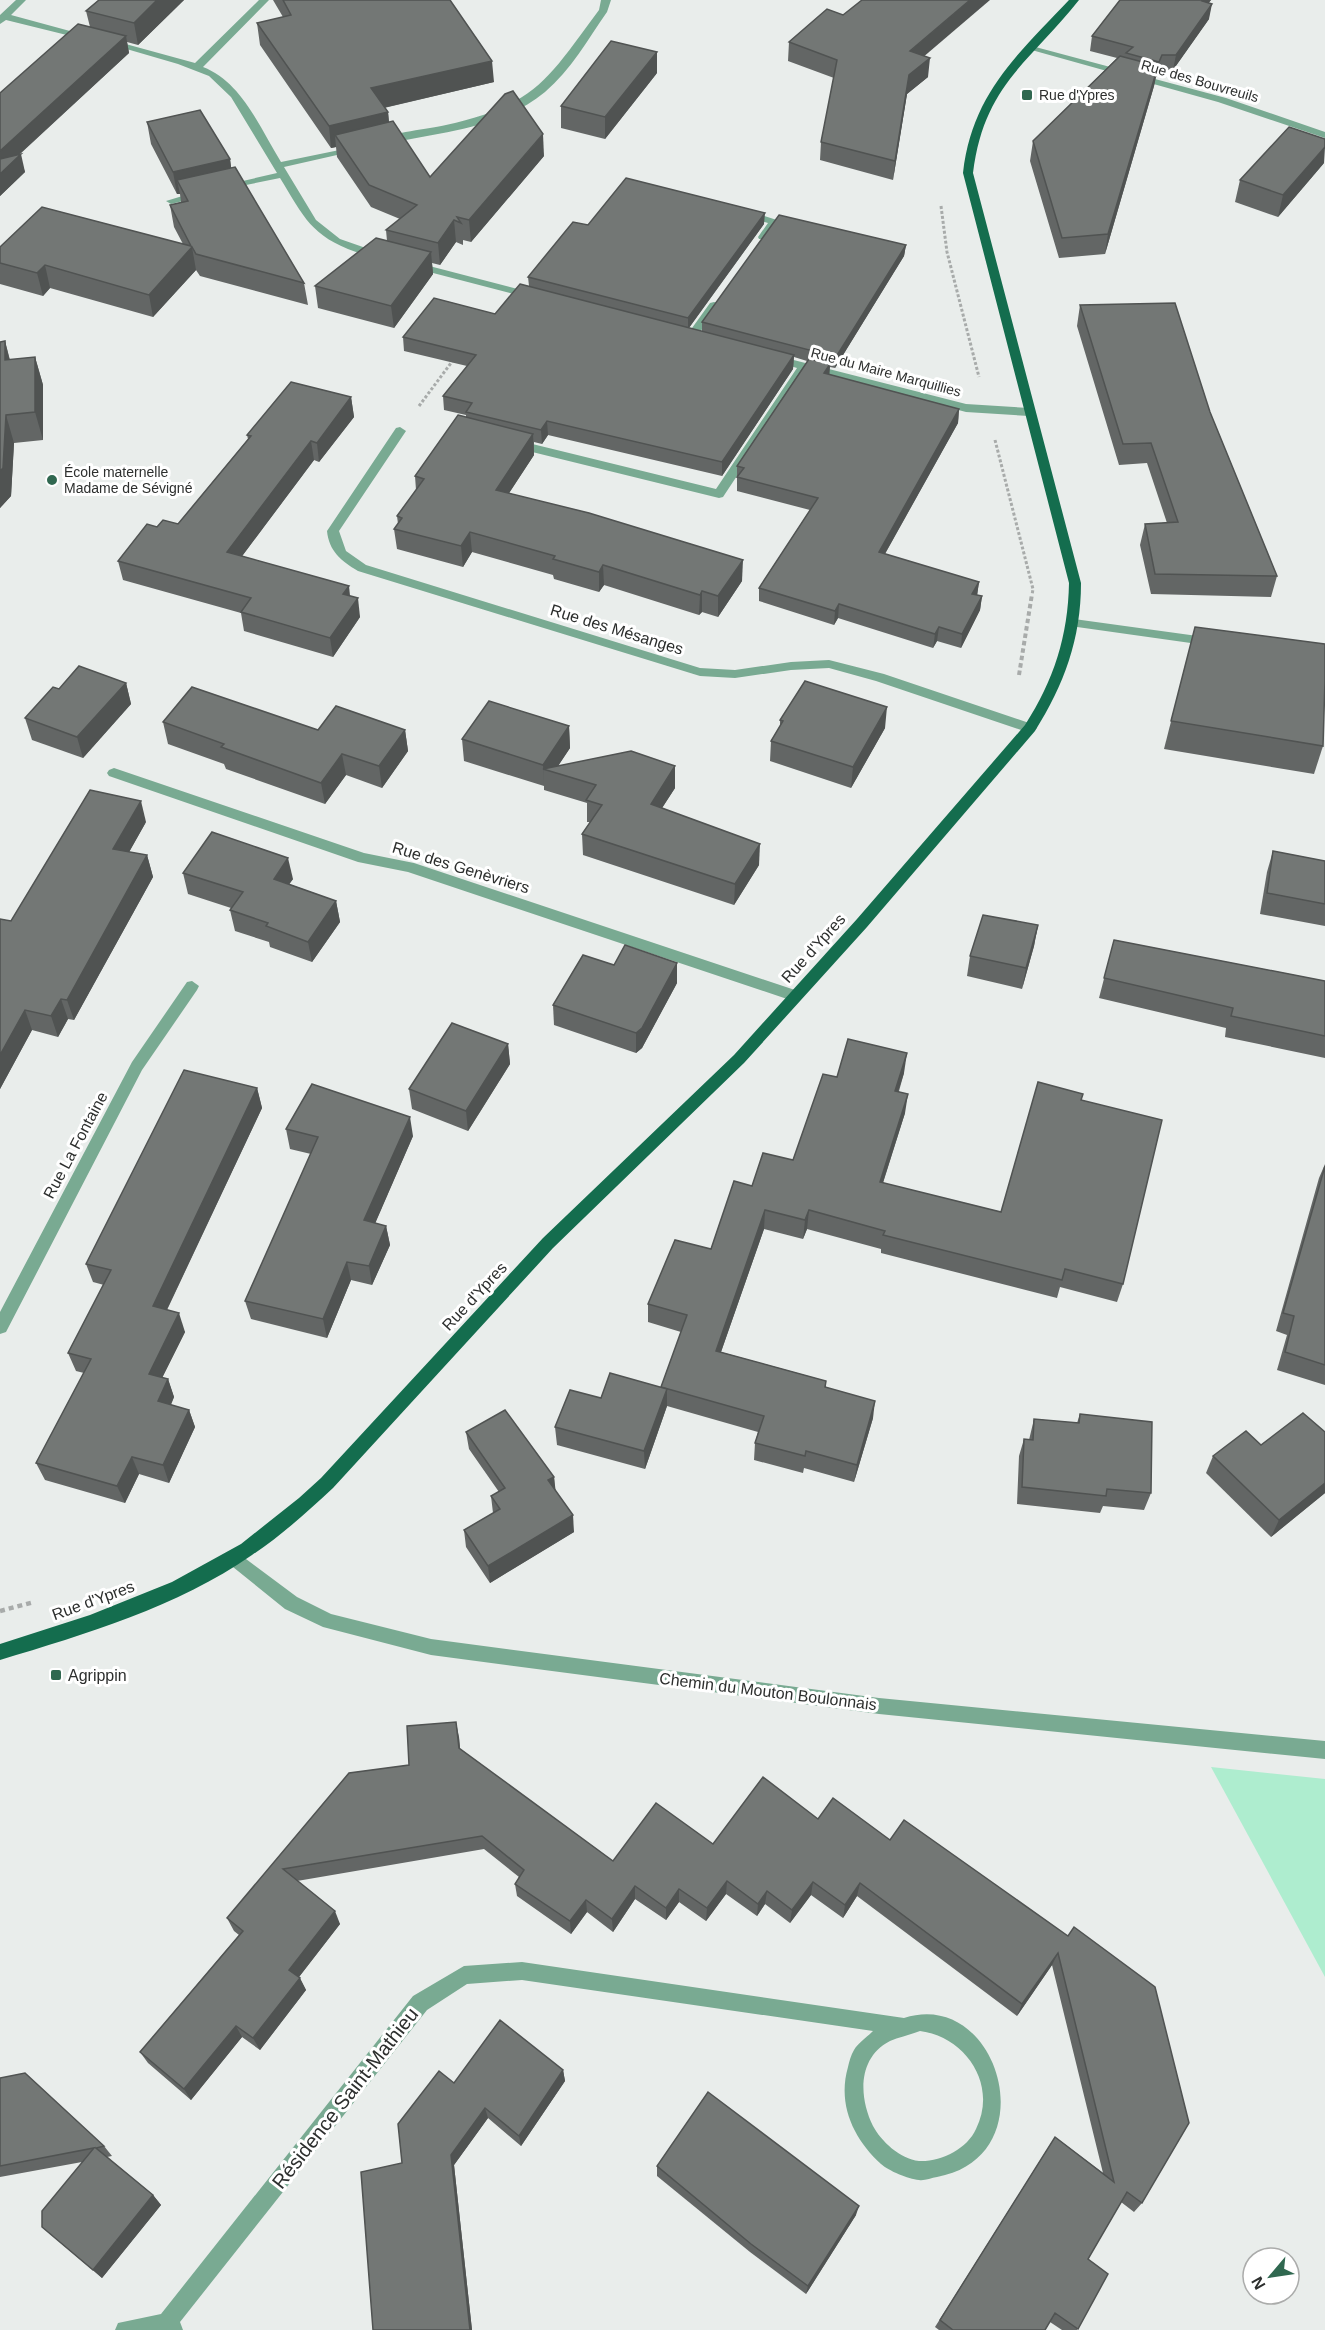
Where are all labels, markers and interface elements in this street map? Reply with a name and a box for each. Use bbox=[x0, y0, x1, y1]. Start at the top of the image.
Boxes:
street label: Rue des Bouvreuils bbox=[1139, 57, 1261, 105]
place label: Rue d'Ypres bbox=[1039, 87, 1115, 103]
marker: Rue d'Ypres bbox=[1020, 88, 1034, 102]
street label: Rue du Maire Marquillies bbox=[809, 344, 963, 400]
place label: École maternelle Madame de Sévigné bbox=[64, 464, 193, 496]
marker: École maternelle Madame de Sévigné bbox=[45, 473, 59, 487]
street label: Rue des Mésanges bbox=[548, 601, 685, 658]
street label: Rue des Genèvriers bbox=[390, 839, 531, 896]
street label: Rue d'Ypres bbox=[778, 911, 849, 986]
street label: Rue La Fontaine bbox=[40, 1089, 111, 1201]
street label: Rue d'Ypres bbox=[439, 1259, 510, 1334]
street label: Rue d'Ypres bbox=[50, 1578, 137, 1623]
place label: Agrippin bbox=[68, 1667, 127, 1684]
marker: Agrippin bbox=[49, 1668, 63, 1682]
street label: Chemin du Mouton Boulonnais bbox=[658, 1670, 878, 1713]
street label: Résidence Saint-Mathieu bbox=[268, 2003, 422, 2193]
north arrow bbox=[1241, 2246, 1301, 2306]
text: N bbox=[1248, 2274, 1269, 2292]

